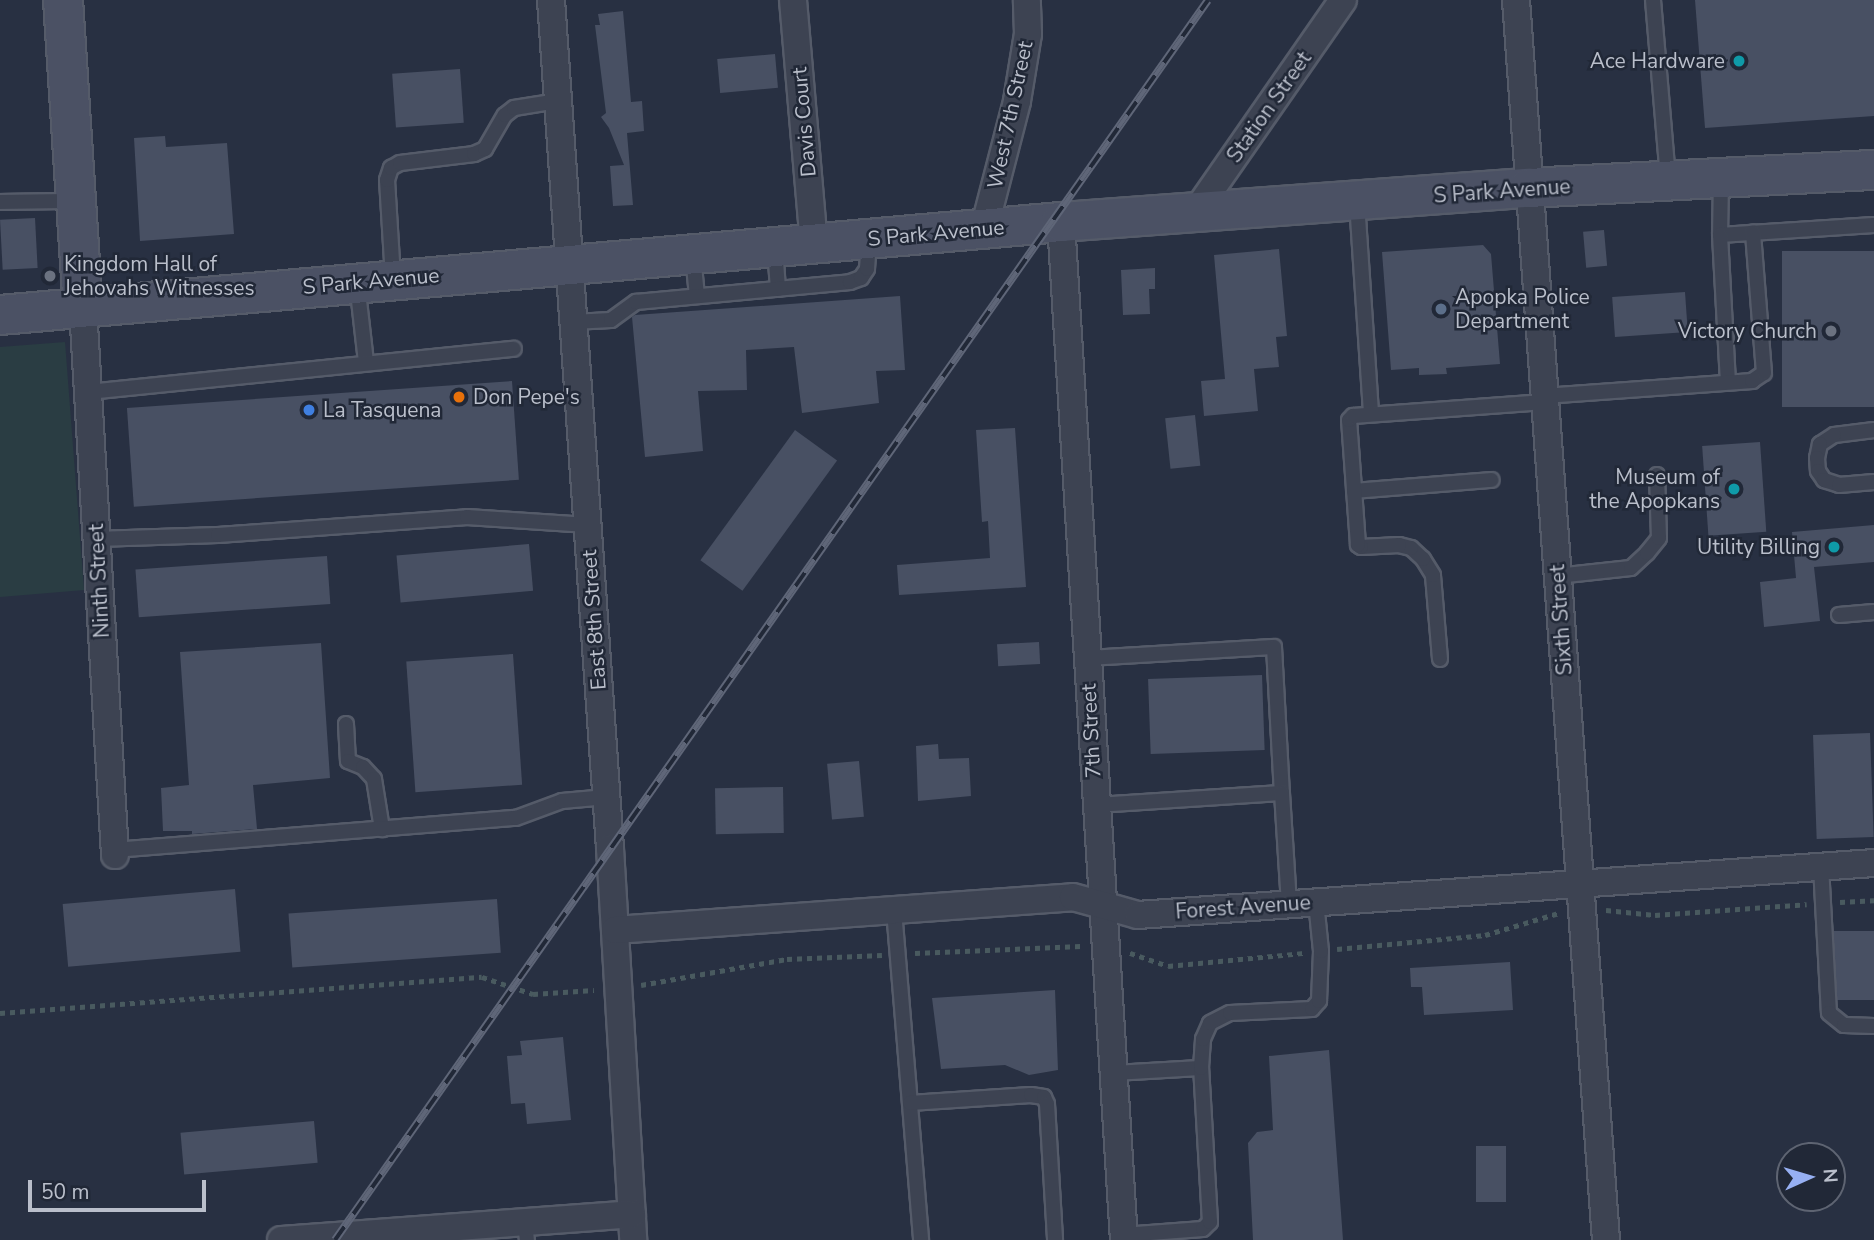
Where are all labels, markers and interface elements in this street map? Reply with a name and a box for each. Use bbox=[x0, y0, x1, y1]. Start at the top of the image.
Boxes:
street label: West 7th Street bbox=[982, 39, 1038, 191]
street label: Station Street bbox=[1221, 47, 1317, 167]
place label: Ace Hardware bbox=[1590, 48, 1725, 74]
marker: Ace Hardware bbox=[1731, 53, 1747, 69]
street label: Davis Court bbox=[787, 66, 821, 178]
street label: S Park Avenue bbox=[1433, 174, 1571, 208]
street label: S Park Avenue bbox=[867, 214, 1005, 252]
place label: Kingdom Hall of Jehovahs Witnesses bbox=[64, 251, 255, 301]
street label: S Park Avenue bbox=[302, 262, 440, 300]
marker: Kingdom Hall of Jehovahs Witnesses bbox=[42, 268, 58, 284]
place label: Apopka Police Department bbox=[1455, 284, 1590, 334]
marker: Apopka Police Department bbox=[1433, 301, 1449, 317]
place label: Victory Church bbox=[1678, 318, 1817, 344]
marker: Victory Church bbox=[1823, 323, 1839, 339]
place label: Don Pepe's bbox=[473, 384, 580, 410]
marker: Don Pepe's bbox=[451, 389, 467, 405]
place label: La Tasquena bbox=[323, 397, 441, 423]
marker: La Tasquena bbox=[301, 402, 317, 418]
place label: Museum of the Apopkans bbox=[1589, 464, 1720, 514]
marker: Museum of the Apopkans bbox=[1726, 481, 1742, 497]
street label: Ninth Street bbox=[83, 523, 115, 639]
place label: Utility Billing bbox=[1697, 534, 1820, 560]
marker: Utility Billing bbox=[1826, 539, 1842, 555]
street label: East 8th Street bbox=[577, 549, 611, 691]
street label: Sixth Street bbox=[1545, 564, 1577, 676]
street label: 7th Street bbox=[1076, 683, 1106, 779]
street label: Forest Avenue bbox=[1175, 890, 1311, 924]
north arrow bbox=[1776, 1142, 1846, 1212]
scale bar bbox=[32, 1166, 210, 1210]
text: N bbox=[1816, 1168, 1843, 1184]
text: 50 m bbox=[41, 1178, 90, 1206]

